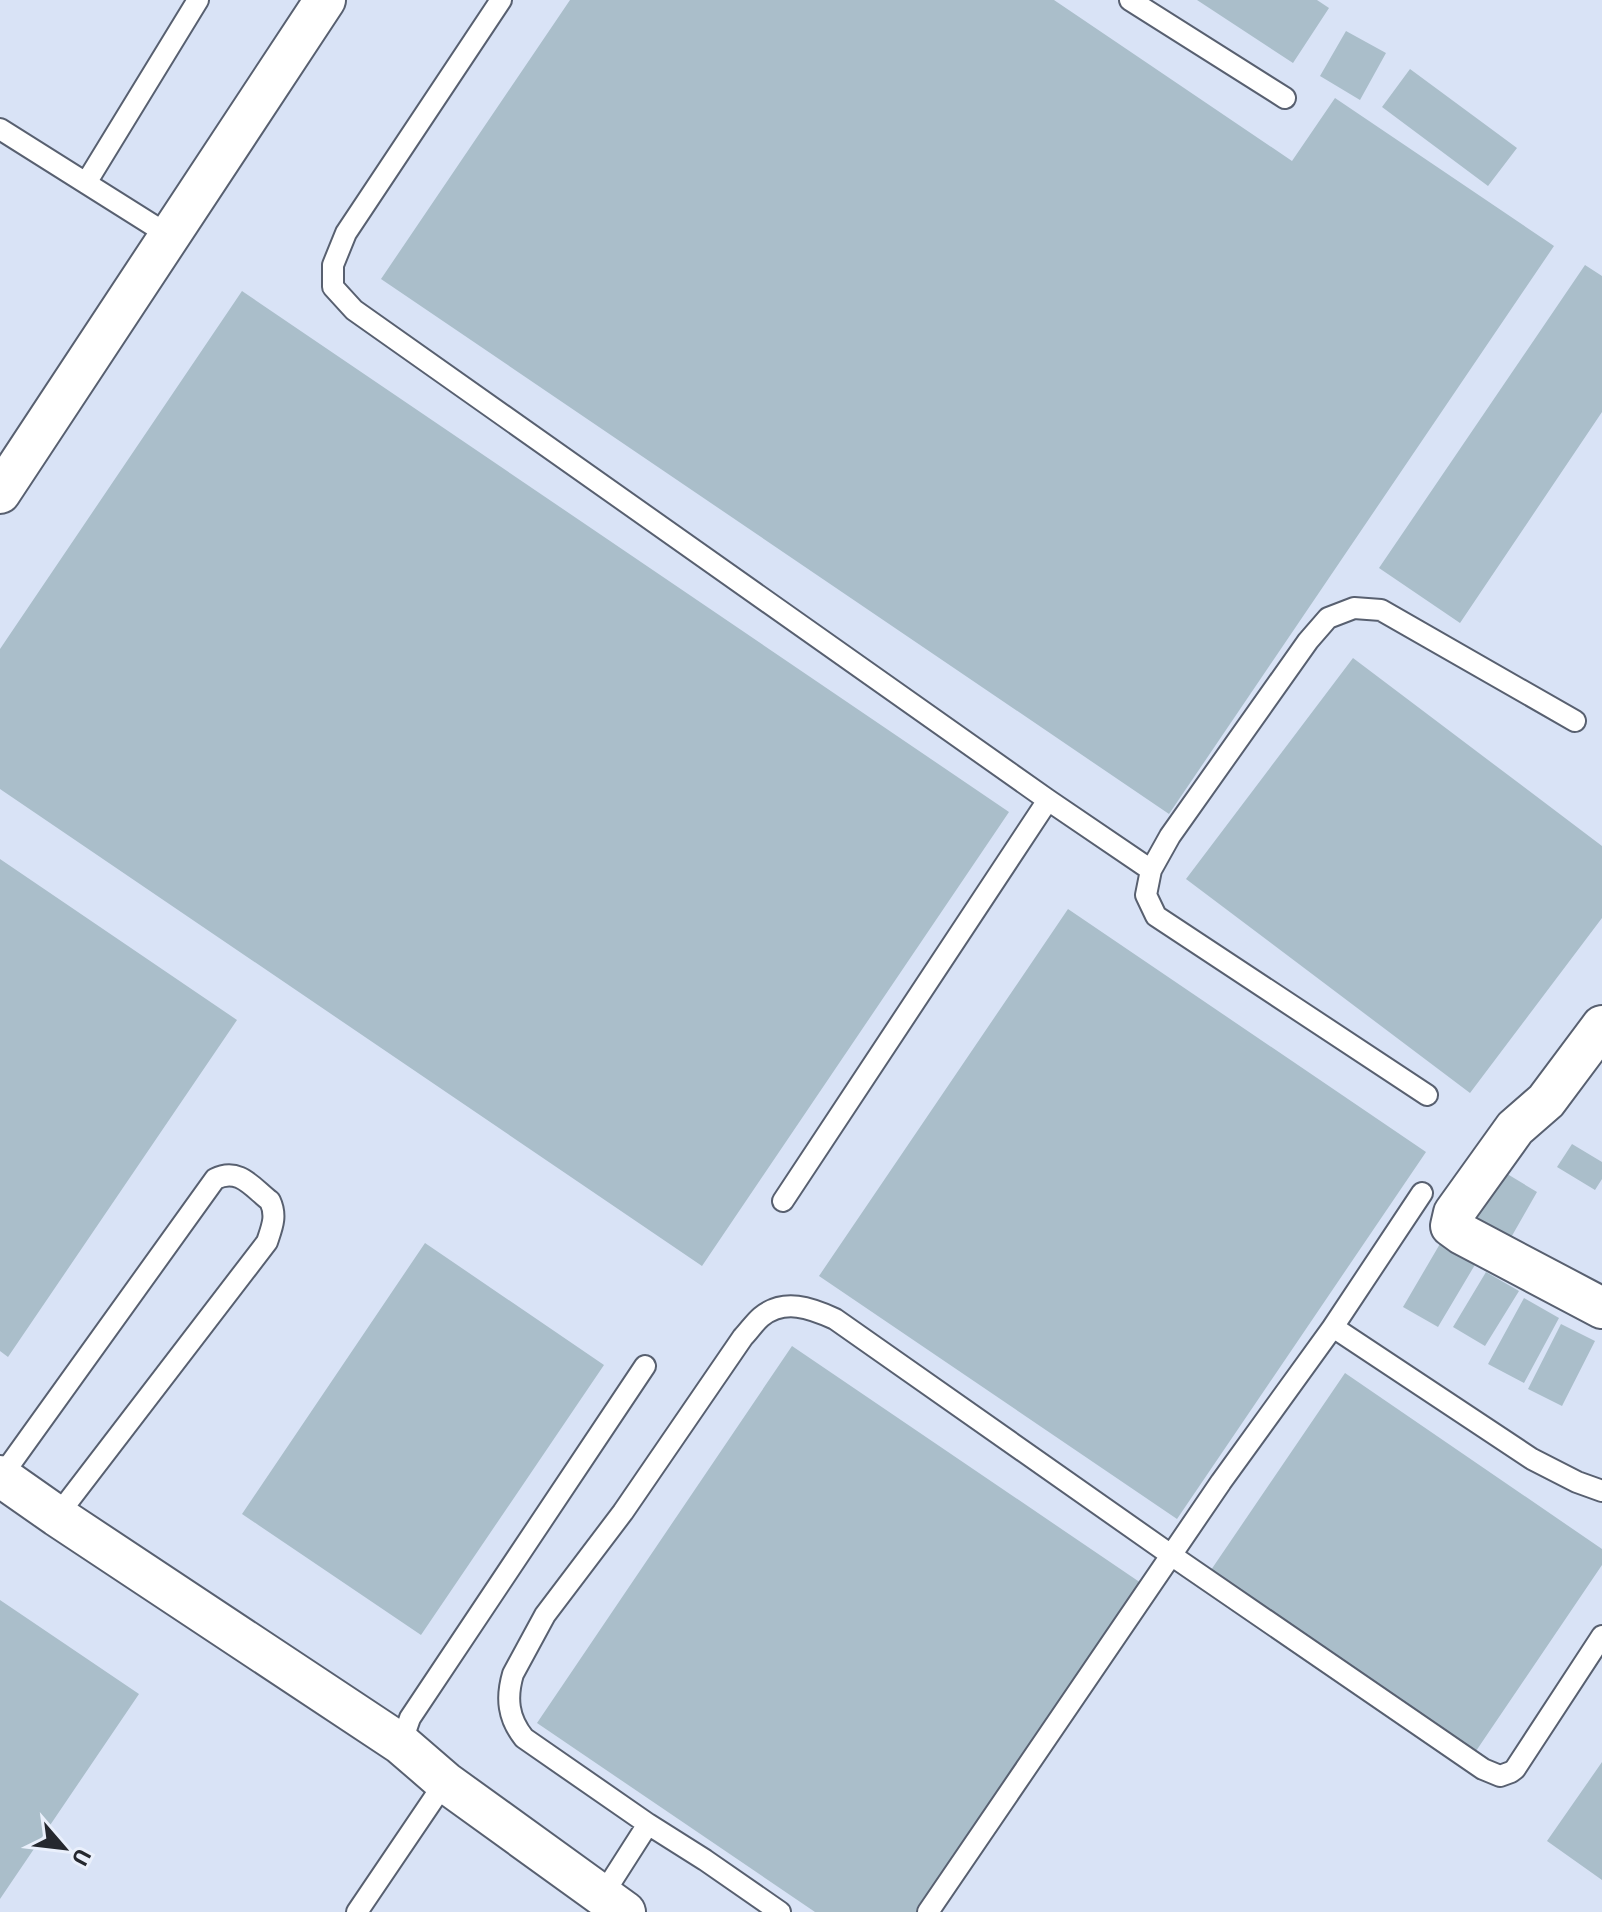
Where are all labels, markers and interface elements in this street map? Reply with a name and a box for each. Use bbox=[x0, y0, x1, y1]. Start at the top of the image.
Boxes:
north arrow bbox=[24, 1808, 104, 1888]
text: U bbox=[67, 1845, 96, 1869]

